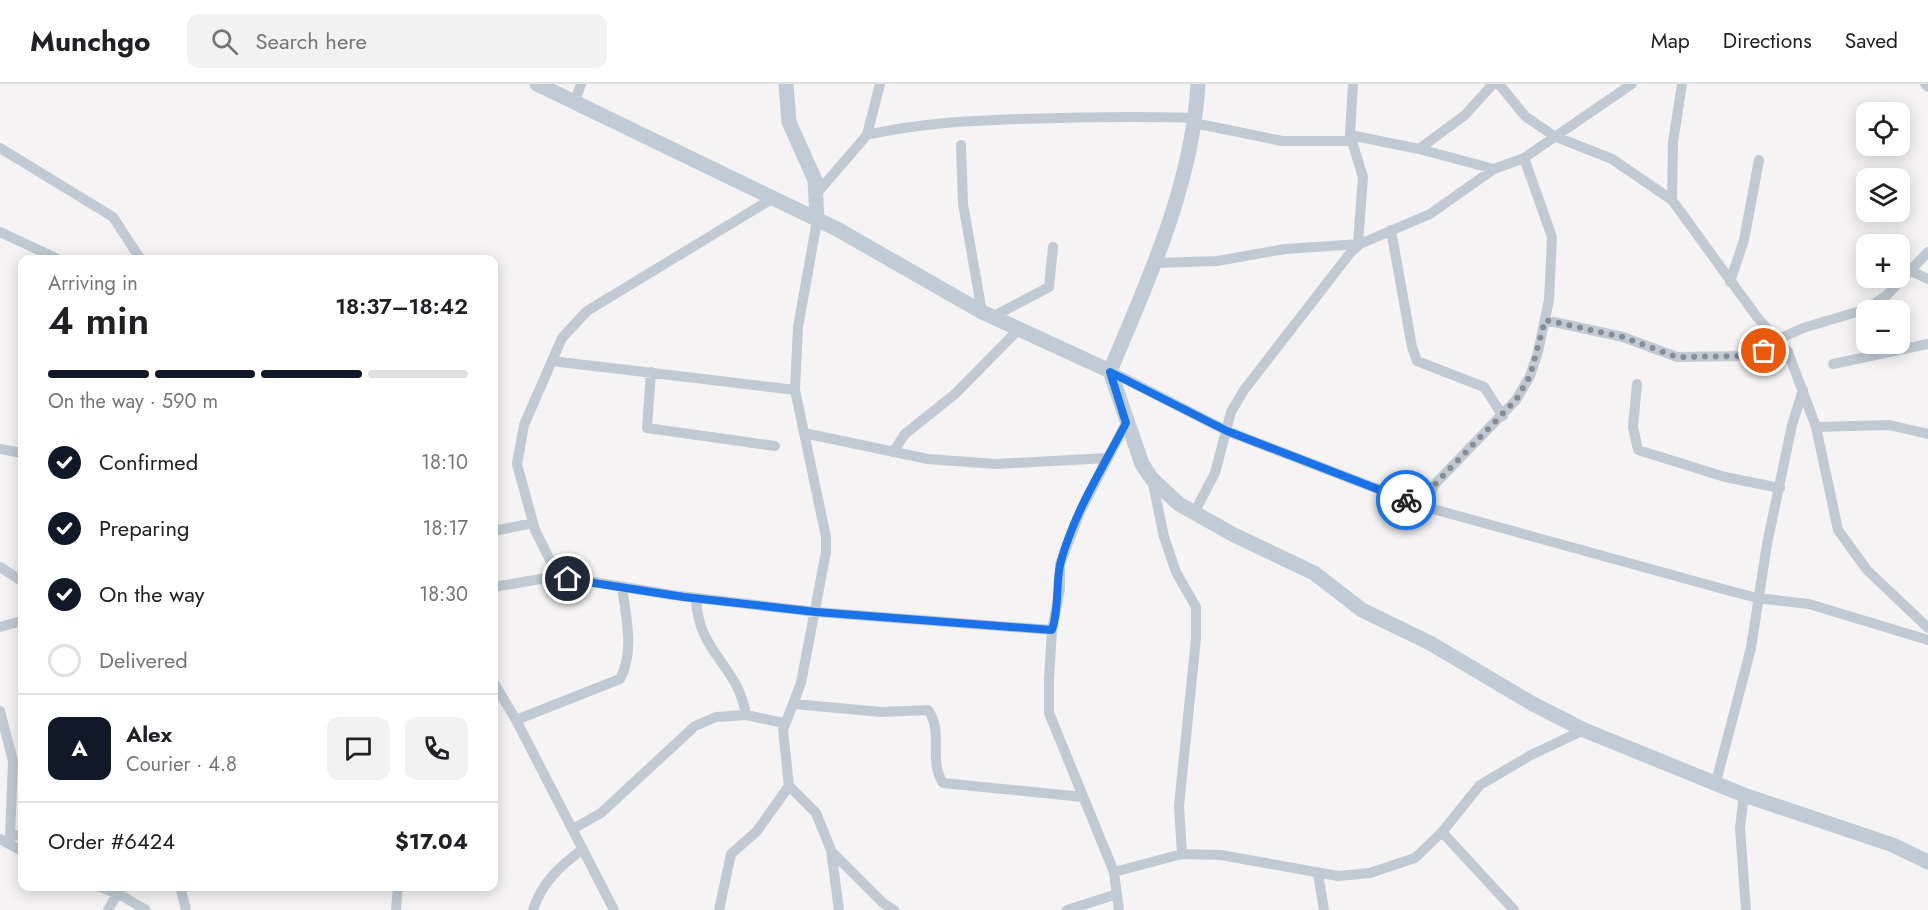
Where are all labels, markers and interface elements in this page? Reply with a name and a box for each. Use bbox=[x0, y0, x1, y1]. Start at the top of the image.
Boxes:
search box bbox=[187, 14, 607, 68]
text: Munchgo bbox=[30, 21, 151, 62]
icon: search bbox=[208, 25, 241, 58]
text: Search here bbox=[256, 25, 367, 57]
text: Map bbox=[1651, 26, 1690, 56]
text: Directions bbox=[1723, 26, 1812, 56]
text: Saved bbox=[1845, 26, 1898, 56]
map controls bbox=[1856, 102, 1910, 354]
button: locate bbox=[1856, 102, 1910, 156]
button: layers bbox=[1856, 168, 1910, 222]
button: + bbox=[1856, 234, 1910, 288]
text: Arriving in bbox=[48, 269, 138, 298]
text: 18:37–18:42 bbox=[335, 290, 468, 322]
text: 4 min bbox=[48, 292, 149, 349]
button: − bbox=[1856, 300, 1910, 354]
pin bbox=[1738, 325, 1789, 376]
icon: bag bbox=[1747, 334, 1780, 367]
text: On the way · 590 m bbox=[48, 387, 218, 416]
icon: check bbox=[48, 446, 81, 479]
text: Confirmed bbox=[99, 446, 198, 478]
text: 18:10 bbox=[421, 448, 468, 477]
courier bbox=[1376, 470, 1436, 530]
icon: bike bbox=[1390, 484, 1423, 517]
icon: check bbox=[48, 512, 81, 545]
text: Preparing bbox=[99, 512, 190, 544]
text: 18:17 bbox=[423, 514, 468, 543]
pin bbox=[542, 553, 593, 604]
icon: home bbox=[551, 562, 584, 595]
icon: check bbox=[48, 578, 81, 611]
text: On the way bbox=[99, 578, 204, 610]
text: 18:30 bbox=[419, 580, 468, 609]
text: Delivered bbox=[99, 644, 188, 676]
button: chat bbox=[327, 717, 390, 780]
button: phone bbox=[405, 717, 468, 780]
text: Alex bbox=[126, 718, 172, 750]
text: A bbox=[71, 732, 88, 764]
text: Courier · 4.8 bbox=[126, 750, 237, 779]
text: Order #6424 bbox=[48, 825, 175, 857]
text: $17.04 bbox=[395, 825, 468, 857]

